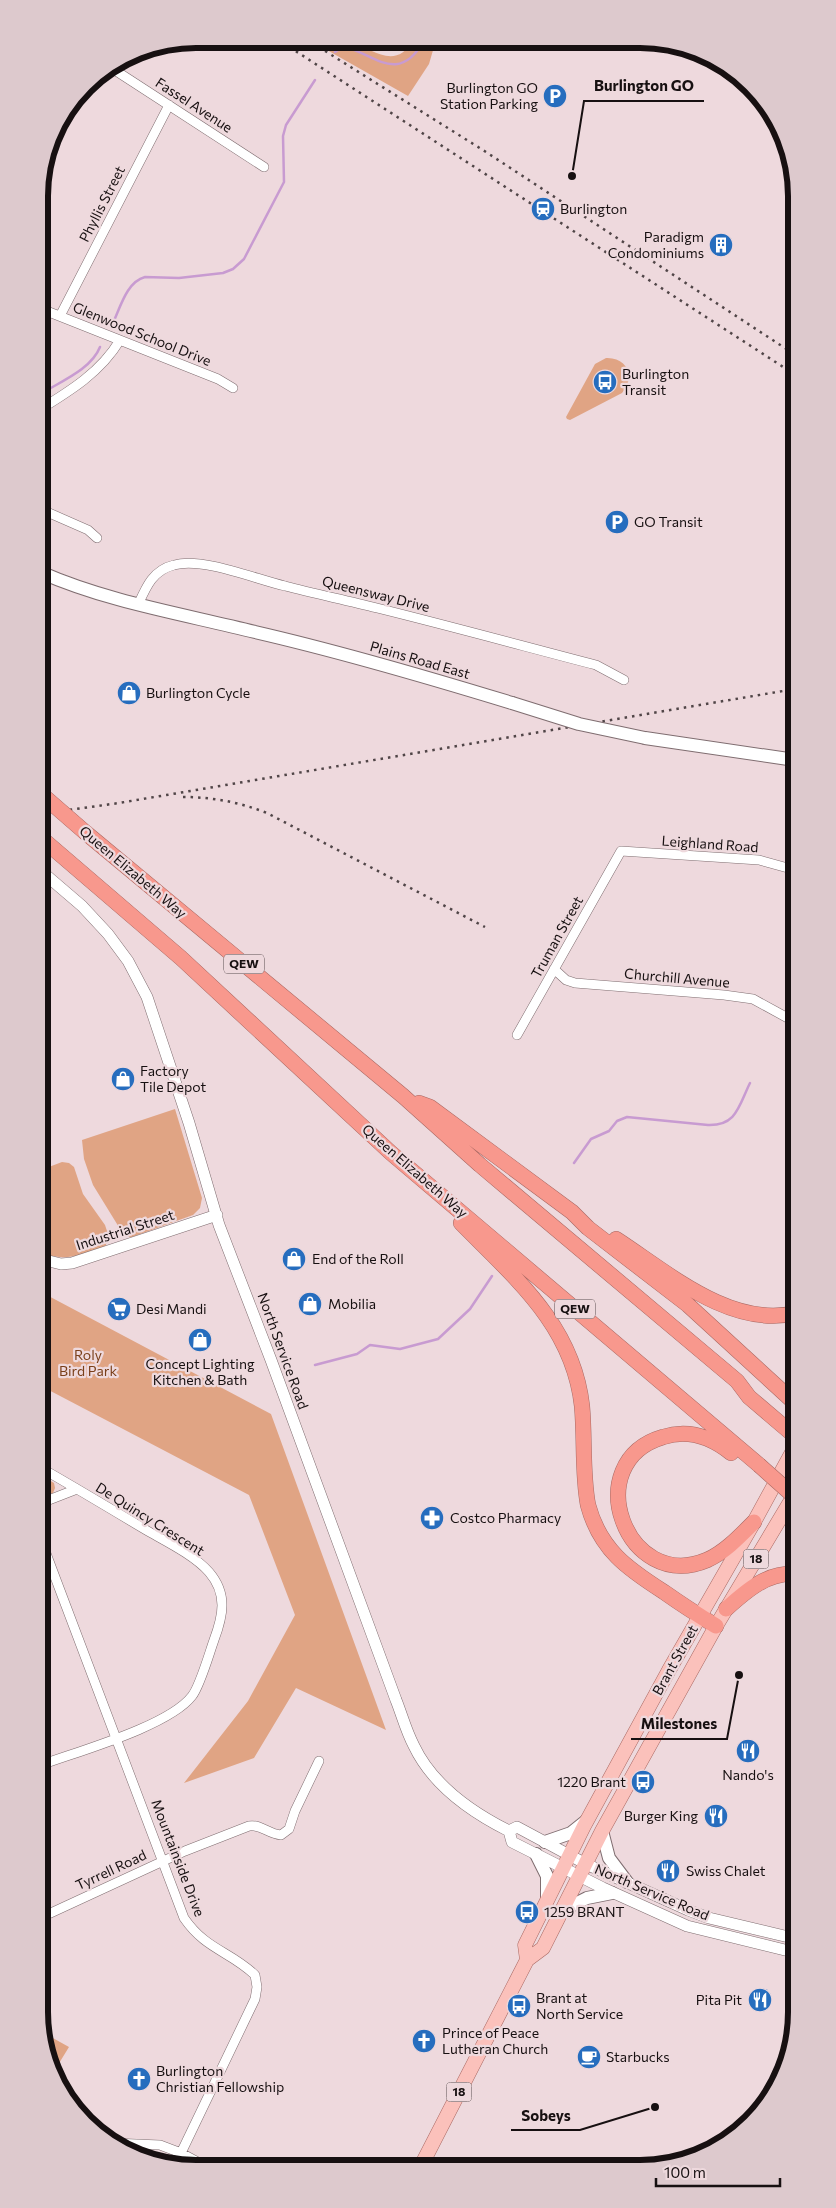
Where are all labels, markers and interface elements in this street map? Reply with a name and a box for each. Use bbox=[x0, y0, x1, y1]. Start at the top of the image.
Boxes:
callout: Burlington GO bbox=[584, 71, 704, 101]
street label: Fassel Avenue bbox=[153, 73, 236, 136]
text: Burlington GO bbox=[594, 76, 694, 94]
place label: Burlington GO Station Parking bbox=[440, 79, 538, 112]
parking icon: Burlington GO Station Parking bbox=[542, 83, 568, 109]
street label: Phyllis Street bbox=[75, 163, 128, 245]
station icon: Burlington bbox=[530, 196, 556, 222]
place label: Burlington bbox=[560, 200, 627, 217]
place label: Paradigm Condominiums bbox=[608, 228, 704, 261]
building icon: Paradigm Condominiums bbox=[708, 232, 734, 258]
street label: Glenwood School Drive bbox=[71, 298, 214, 369]
place label: Burlington Transit bbox=[622, 365, 689, 398]
bus stop icon: Burlington Transit bbox=[592, 369, 618, 395]
parking icon: GO Transit bbox=[604, 509, 630, 535]
place label: GO Transit bbox=[634, 513, 703, 530]
street label: Queensway Drive bbox=[321, 572, 432, 615]
street label: Plains Road East bbox=[368, 637, 472, 682]
shop icon: Burlington Cycle bbox=[116, 680, 142, 706]
place label: Burlington Cycle bbox=[146, 684, 250, 701]
street label: Queen Elizabeth Way bbox=[76, 822, 190, 921]
street label: Leighland Road bbox=[661, 832, 759, 855]
street label: Truman Street bbox=[527, 893, 586, 981]
road number: QEW bbox=[224, 954, 264, 974]
street label: Churchill Avenue bbox=[624, 964, 730, 991]
place label: Factory Tile Depot bbox=[140, 1062, 206, 1095]
shop icon: Factory Tile Depot bbox=[110, 1066, 136, 1092]
street label: Queen Elizabeth Way bbox=[359, 1120, 472, 1221]
street label: Industrial Street bbox=[74, 1206, 176, 1253]
shop icon: End of the Roll bbox=[281, 1246, 307, 1272]
place label: End of the Roll bbox=[312, 1250, 404, 1267]
street label: North Service Road bbox=[255, 1290, 312, 1411]
shop icon: Mobilia bbox=[297, 1291, 323, 1317]
place label: Mobilia bbox=[328, 1295, 376, 1312]
supermarket icon: Desi Mandi bbox=[106, 1296, 132, 1322]
place label: Desi Mandi bbox=[136, 1300, 207, 1317]
road number: QEW bbox=[555, 1300, 595, 1318]
shop icon: Concept Lighting Kitchen & Bath bbox=[187, 1327, 213, 1353]
park label: Roly Bird Park bbox=[59, 1346, 117, 1379]
place label: Concept Lighting Kitchen & Bath bbox=[145, 1355, 255, 1388]
street label: De Quincy Crescent bbox=[93, 1478, 208, 1559]
pharmacy icon: Costco Pharmacy bbox=[419, 1505, 445, 1531]
place label: Costco Pharmacy bbox=[450, 1509, 561, 1526]
road number: 18 bbox=[744, 1550, 768, 1568]
street label: Brant Street bbox=[648, 1621, 701, 1698]
callout: Milestones bbox=[631, 1709, 727, 1739]
text: Milestones bbox=[641, 1714, 717, 1732]
restaurant icon: Nando's bbox=[735, 1738, 761, 1764]
place label: Nando's bbox=[722, 1766, 774, 1783]
bus stop icon: 1220 Brant bbox=[630, 1769, 656, 1795]
place label: 1220 Brant bbox=[557, 1773, 626, 1790]
street label: Mountainside Drive bbox=[148, 1797, 209, 1919]
restaurant icon: Burger King bbox=[703, 1803, 729, 1829]
place label: Burger King bbox=[624, 1807, 698, 1824]
street label: Tyrrell Road bbox=[73, 1846, 149, 1893]
restaurant icon: Swiss Chalet bbox=[655, 1858, 681, 1884]
street label: North Service Road bbox=[592, 1860, 712, 1923]
place label: Swiss Chalet bbox=[686, 1862, 766, 1879]
bus stop icon: 1259 BRANT bbox=[514, 1899, 540, 1925]
place label: 1259 BRANT bbox=[544, 1903, 625, 1920]
restaurant icon: Pita Pit bbox=[747, 1987, 773, 2013]
place label: Brant at North Service bbox=[536, 1989, 623, 2022]
place label: Pita Pit bbox=[696, 1991, 742, 2008]
bus stop icon: Brant at North Service bbox=[506, 1993, 532, 2019]
place label: Prince of Peace Lutheran Church bbox=[442, 2024, 548, 2057]
church icon: Prince of Peace Lutheran Church bbox=[411, 2028, 437, 2054]
cafe icon: Starbucks bbox=[576, 2044, 602, 2070]
place label: Starbucks bbox=[606, 2048, 670, 2065]
place label: Burlington Christian Fellowship bbox=[156, 2062, 284, 2095]
church icon: Burlington Christian Fellowship bbox=[126, 2066, 152, 2092]
road number: 18 bbox=[446, 2082, 472, 2102]
callout: Sobeys bbox=[511, 2100, 580, 2130]
text: Sobeys bbox=[521, 2106, 571, 2124]
scale bar bbox=[656, 2156, 780, 2188]
text: 100 m bbox=[664, 2163, 706, 2181]

